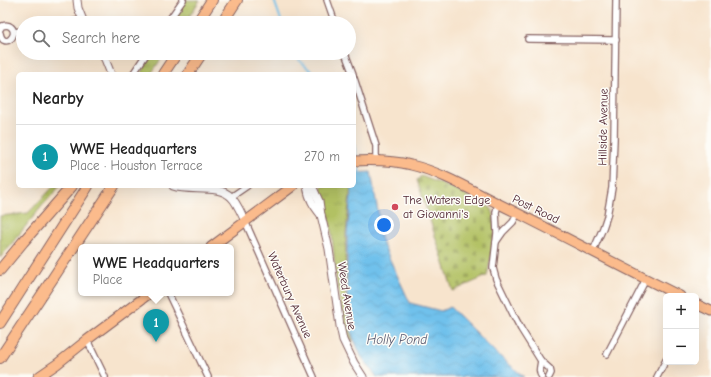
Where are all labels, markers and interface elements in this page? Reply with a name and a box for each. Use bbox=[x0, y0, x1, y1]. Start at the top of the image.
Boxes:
search box bbox=[16, 16, 356, 60]
icon: search bbox=[30, 27, 52, 49]
text: Search here bbox=[62, 29, 140, 47]
street label: Hillside Avenue bbox=[595, 88, 611, 166]
text: Nearby bbox=[32, 89, 83, 108]
text: WWE Headquarters bbox=[70, 140, 197, 158]
text: 1 bbox=[42, 149, 48, 164]
text: 270 m bbox=[304, 149, 340, 164]
text: Place · Houston Terrace bbox=[70, 158, 202, 173]
street label: Post Road bbox=[510, 192, 562, 226]
place label: The Waters Edge at Giovanni's bbox=[403, 193, 490, 221]
marker: The Waters Edge at Giovanni's bbox=[390, 202, 400, 212]
your location bbox=[374, 215, 394, 235]
popup bbox=[78, 244, 234, 296]
street label: Waterbury Avenue bbox=[265, 250, 315, 340]
text: WWE Headquarters bbox=[93, 254, 219, 272]
street label: Weed Avenue bbox=[335, 261, 359, 331]
text: Place bbox=[93, 272, 122, 287]
map controls bbox=[663, 293, 699, 365]
button: + bbox=[663, 293, 699, 329]
pin: 1 bbox=[143, 309, 169, 342]
button: − bbox=[663, 329, 699, 365]
water label: Holly Pond bbox=[367, 332, 428, 347]

